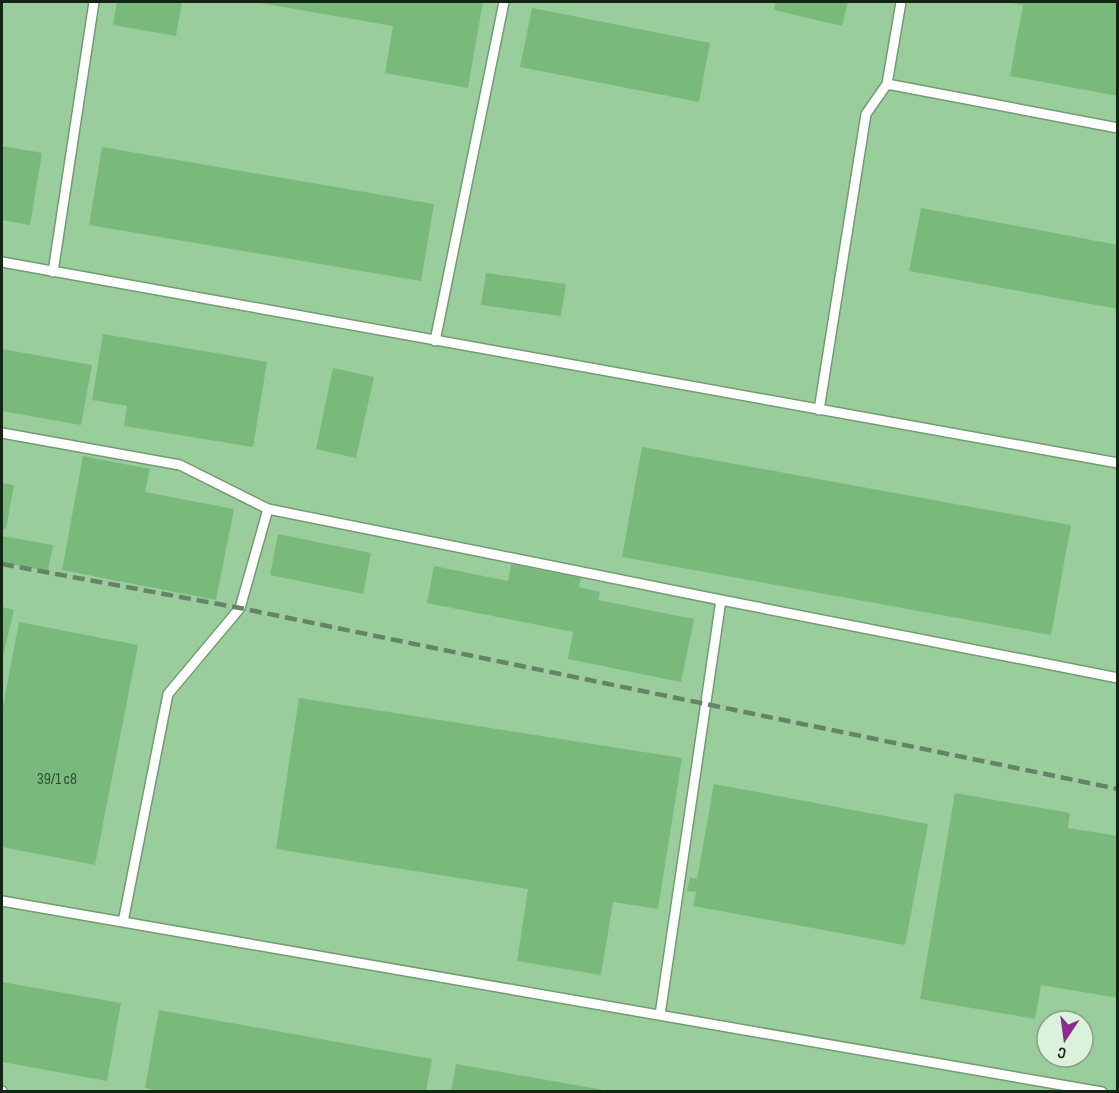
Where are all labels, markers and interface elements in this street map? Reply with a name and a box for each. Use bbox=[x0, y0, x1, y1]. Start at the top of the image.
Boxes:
house number: 39/1 с8 bbox=[37, 770, 77, 789]
north arrow bbox=[1035, 1009, 1095, 1069]
text: С bbox=[1056, 1042, 1068, 1062]

